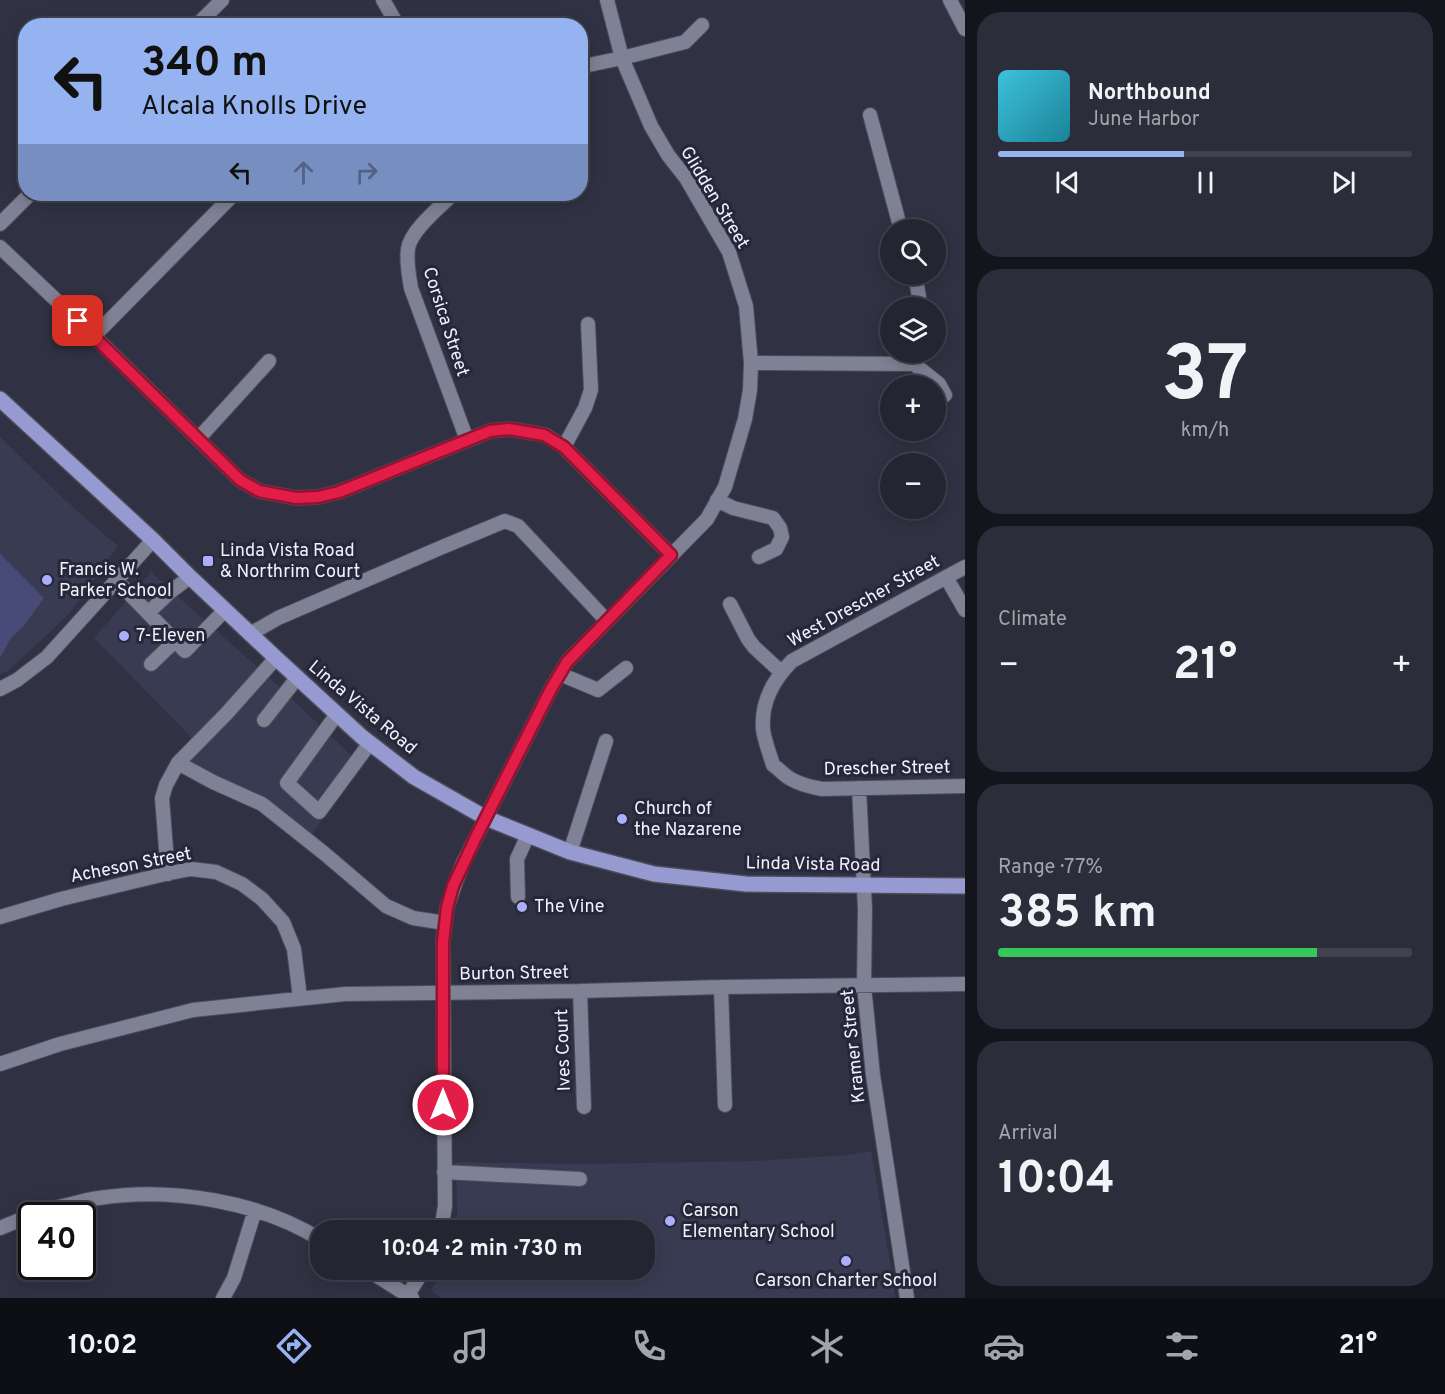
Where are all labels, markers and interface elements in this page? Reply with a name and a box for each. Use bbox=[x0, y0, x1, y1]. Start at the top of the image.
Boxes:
text: 340 m bbox=[141, 38, 268, 91]
icon: left bbox=[42, 42, 120, 120]
text: Northbound bbox=[1088, 80, 1211, 107]
text: Alcala Knolls Drive bbox=[141, 90, 367, 124]
text: June Harbor bbox=[1088, 107, 1200, 133]
street label: Glidden Street bbox=[674, 142, 754, 254]
icon: left bbox=[224, 156, 257, 189]
icon: ahead bbox=[287, 156, 320, 189]
icon: right bbox=[350, 156, 383, 189]
icon: previous bbox=[1051, 166, 1084, 199]
icon: pause bbox=[1189, 166, 1222, 199]
icon: next bbox=[1327, 166, 1360, 199]
map controls bbox=[880, 219, 946, 519]
button: search bbox=[880, 219, 946, 285]
street label: Corsica Street bbox=[417, 264, 473, 380]
pin bbox=[52, 295, 103, 346]
button: layers bbox=[880, 297, 946, 363]
icon: arrive bbox=[61, 304, 94, 337]
text: 37 bbox=[1161, 329, 1249, 428]
button: + bbox=[880, 375, 946, 441]
text: km/h bbox=[1181, 418, 1229, 444]
button: − bbox=[880, 453, 946, 519]
place label: Linda Vista Road & Northrim Court bbox=[220, 540, 360, 584]
street label: West Drescher Street bbox=[784, 551, 944, 653]
marker: Linda Vista Road & Northrim Court bbox=[201, 554, 215, 568]
place label: Francis W. Parker School bbox=[59, 559, 172, 603]
marker: Francis W. Parker School bbox=[40, 573, 54, 587]
text: Climate bbox=[998, 607, 1067, 633]
place label: 7-Eleven bbox=[136, 625, 205, 648]
marker: 7-Eleven bbox=[117, 629, 131, 643]
text: 21° bbox=[1173, 638, 1237, 695]
text: − bbox=[998, 646, 1019, 688]
text: + bbox=[1391, 646, 1412, 688]
street label: Linda Vista Road bbox=[303, 656, 421, 760]
street label: Drescher Street bbox=[823, 756, 951, 782]
place label: Church of the Nazarene bbox=[634, 798, 742, 842]
marker: Church of the Nazarene bbox=[615, 812, 629, 826]
street label: Acheson Street bbox=[68, 843, 194, 889]
street label: Linda Vista Road bbox=[745, 852, 881, 878]
text: Range · 77% bbox=[998, 855, 1103, 881]
text: 385 km bbox=[998, 886, 1157, 943]
place label: The Vine bbox=[534, 896, 605, 919]
marker: The Vine bbox=[515, 900, 529, 914]
street label: Burton Street bbox=[459, 962, 569, 986]
street label: Kramer Street bbox=[837, 988, 871, 1104]
street label: Ives Court bbox=[551, 1008, 577, 1092]
position arrow bbox=[411, 1073, 475, 1137]
text: Arrival bbox=[998, 1121, 1058, 1147]
text: 10:04 bbox=[998, 1152, 1115, 1209]
place label: Carson Elementary School bbox=[682, 1200, 835, 1244]
speed limit sign: 40 bbox=[18, 1202, 96, 1280]
marker: Carson Elementary School bbox=[663, 1214, 677, 1228]
text: 10:04 · 2 min · 730 m bbox=[382, 1236, 583, 1263]
marker: Carson Charter School bbox=[839, 1254, 853, 1268]
place label: Carson Charter School bbox=[755, 1270, 937, 1293]
icon: directions bbox=[273, 1325, 315, 1367]
icon: music bbox=[450, 1325, 492, 1367]
icon: phone bbox=[628, 1325, 670, 1367]
icon: climate bbox=[806, 1325, 848, 1367]
icon: car bbox=[983, 1325, 1025, 1367]
icon: filters bbox=[1161, 1325, 1203, 1367]
text: 10:02 bbox=[68, 1329, 137, 1363]
text: 21° bbox=[1339, 1329, 1377, 1363]

